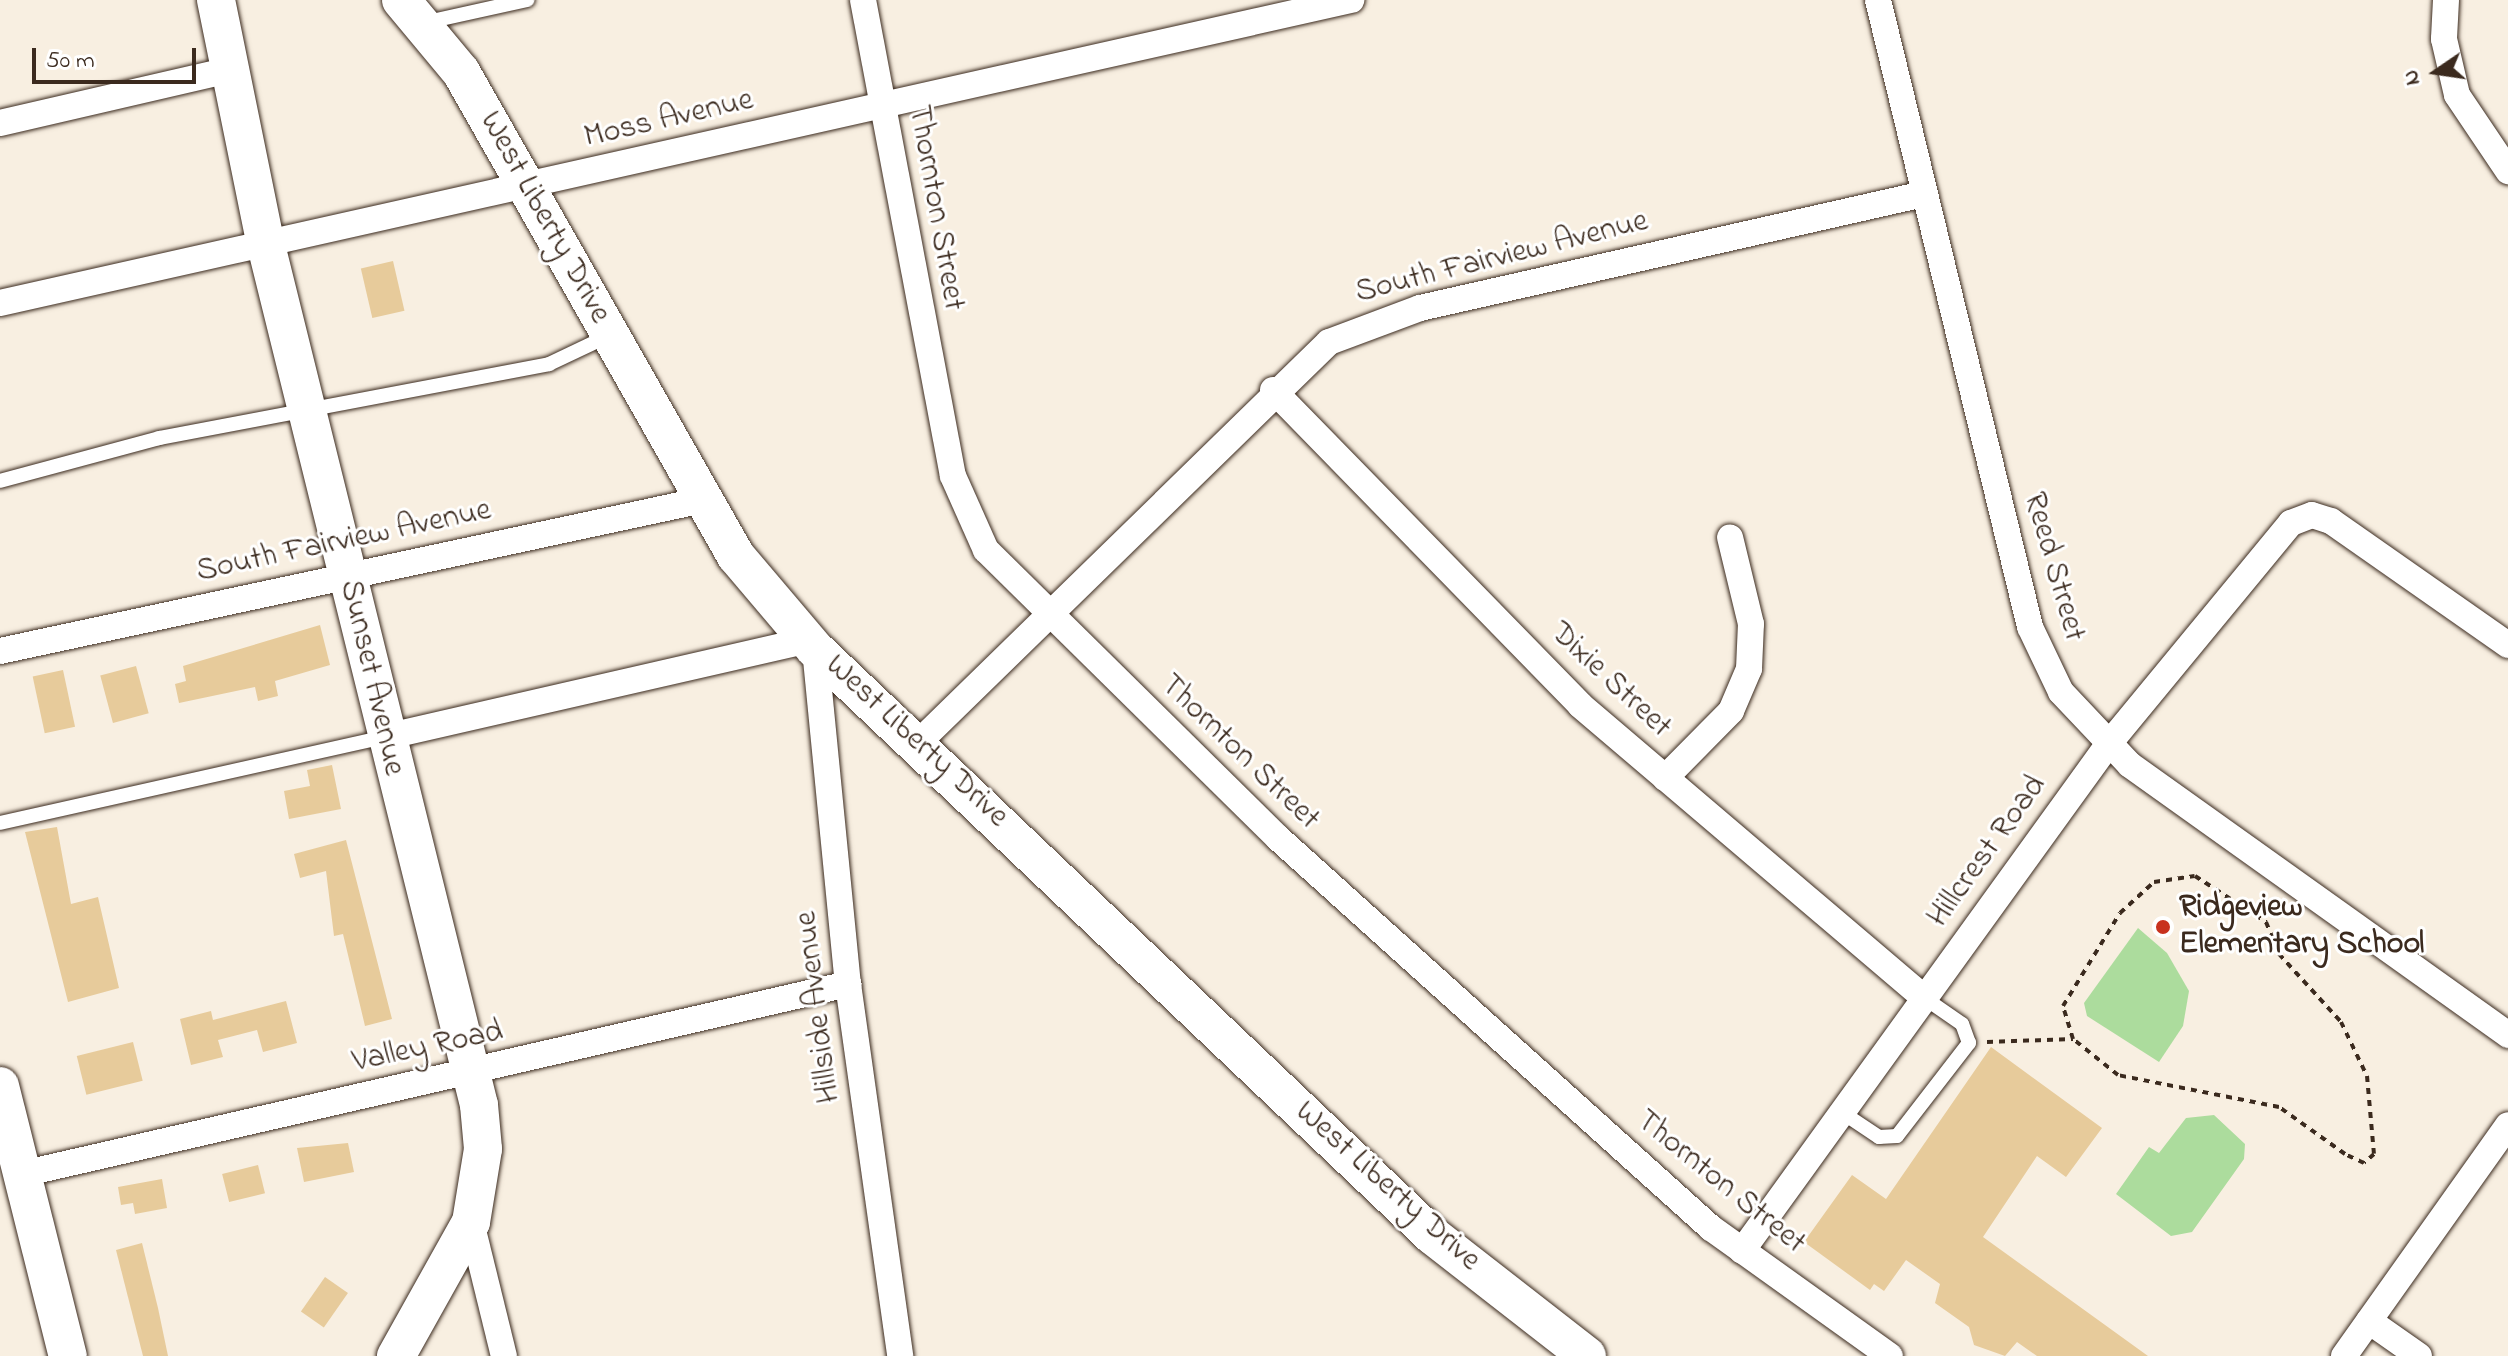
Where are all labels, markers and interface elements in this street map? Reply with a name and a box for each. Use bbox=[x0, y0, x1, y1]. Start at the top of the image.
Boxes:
scale bar bbox=[36, 32, 200, 82]
north arrow bbox=[2396, 32, 2476, 112]
text: 50 m bbox=[46, 44, 95, 79]
text: N bbox=[2395, 67, 2430, 88]
street label: Moss Avenue bbox=[581, 82, 757, 158]
street label: Thornton Street bbox=[898, 102, 972, 314]
street label: West Liberty Drive bbox=[470, 105, 618, 331]
street label: South Fairview Avenue bbox=[1352, 203, 1652, 313]
street label: Reed Street bbox=[2013, 488, 2093, 646]
street label: South Fairview Avenue bbox=[193, 492, 495, 592]
street label: Sunset Avenue bbox=[330, 576, 412, 780]
street label: Dixie Street bbox=[1541, 615, 1679, 747]
street label: West Liberty Drive bbox=[817, 647, 1015, 837]
street label: Thornton Street bbox=[1151, 667, 1327, 839]
street label: Hillcrest Road bbox=[1920, 769, 2056, 935]
place label: Ridgeview Elementary School bbox=[2179, 890, 2424, 965]
street label: Hillside Avenue bbox=[788, 909, 850, 1105]
marker: Ridgeview Elementary School bbox=[2154, 918, 2172, 936]
street label: Valley Road bbox=[349, 1013, 507, 1083]
street label: West Liberty Drive bbox=[1286, 1094, 1488, 1280]
street label: Thornton Street bbox=[1627, 1103, 1813, 1263]

